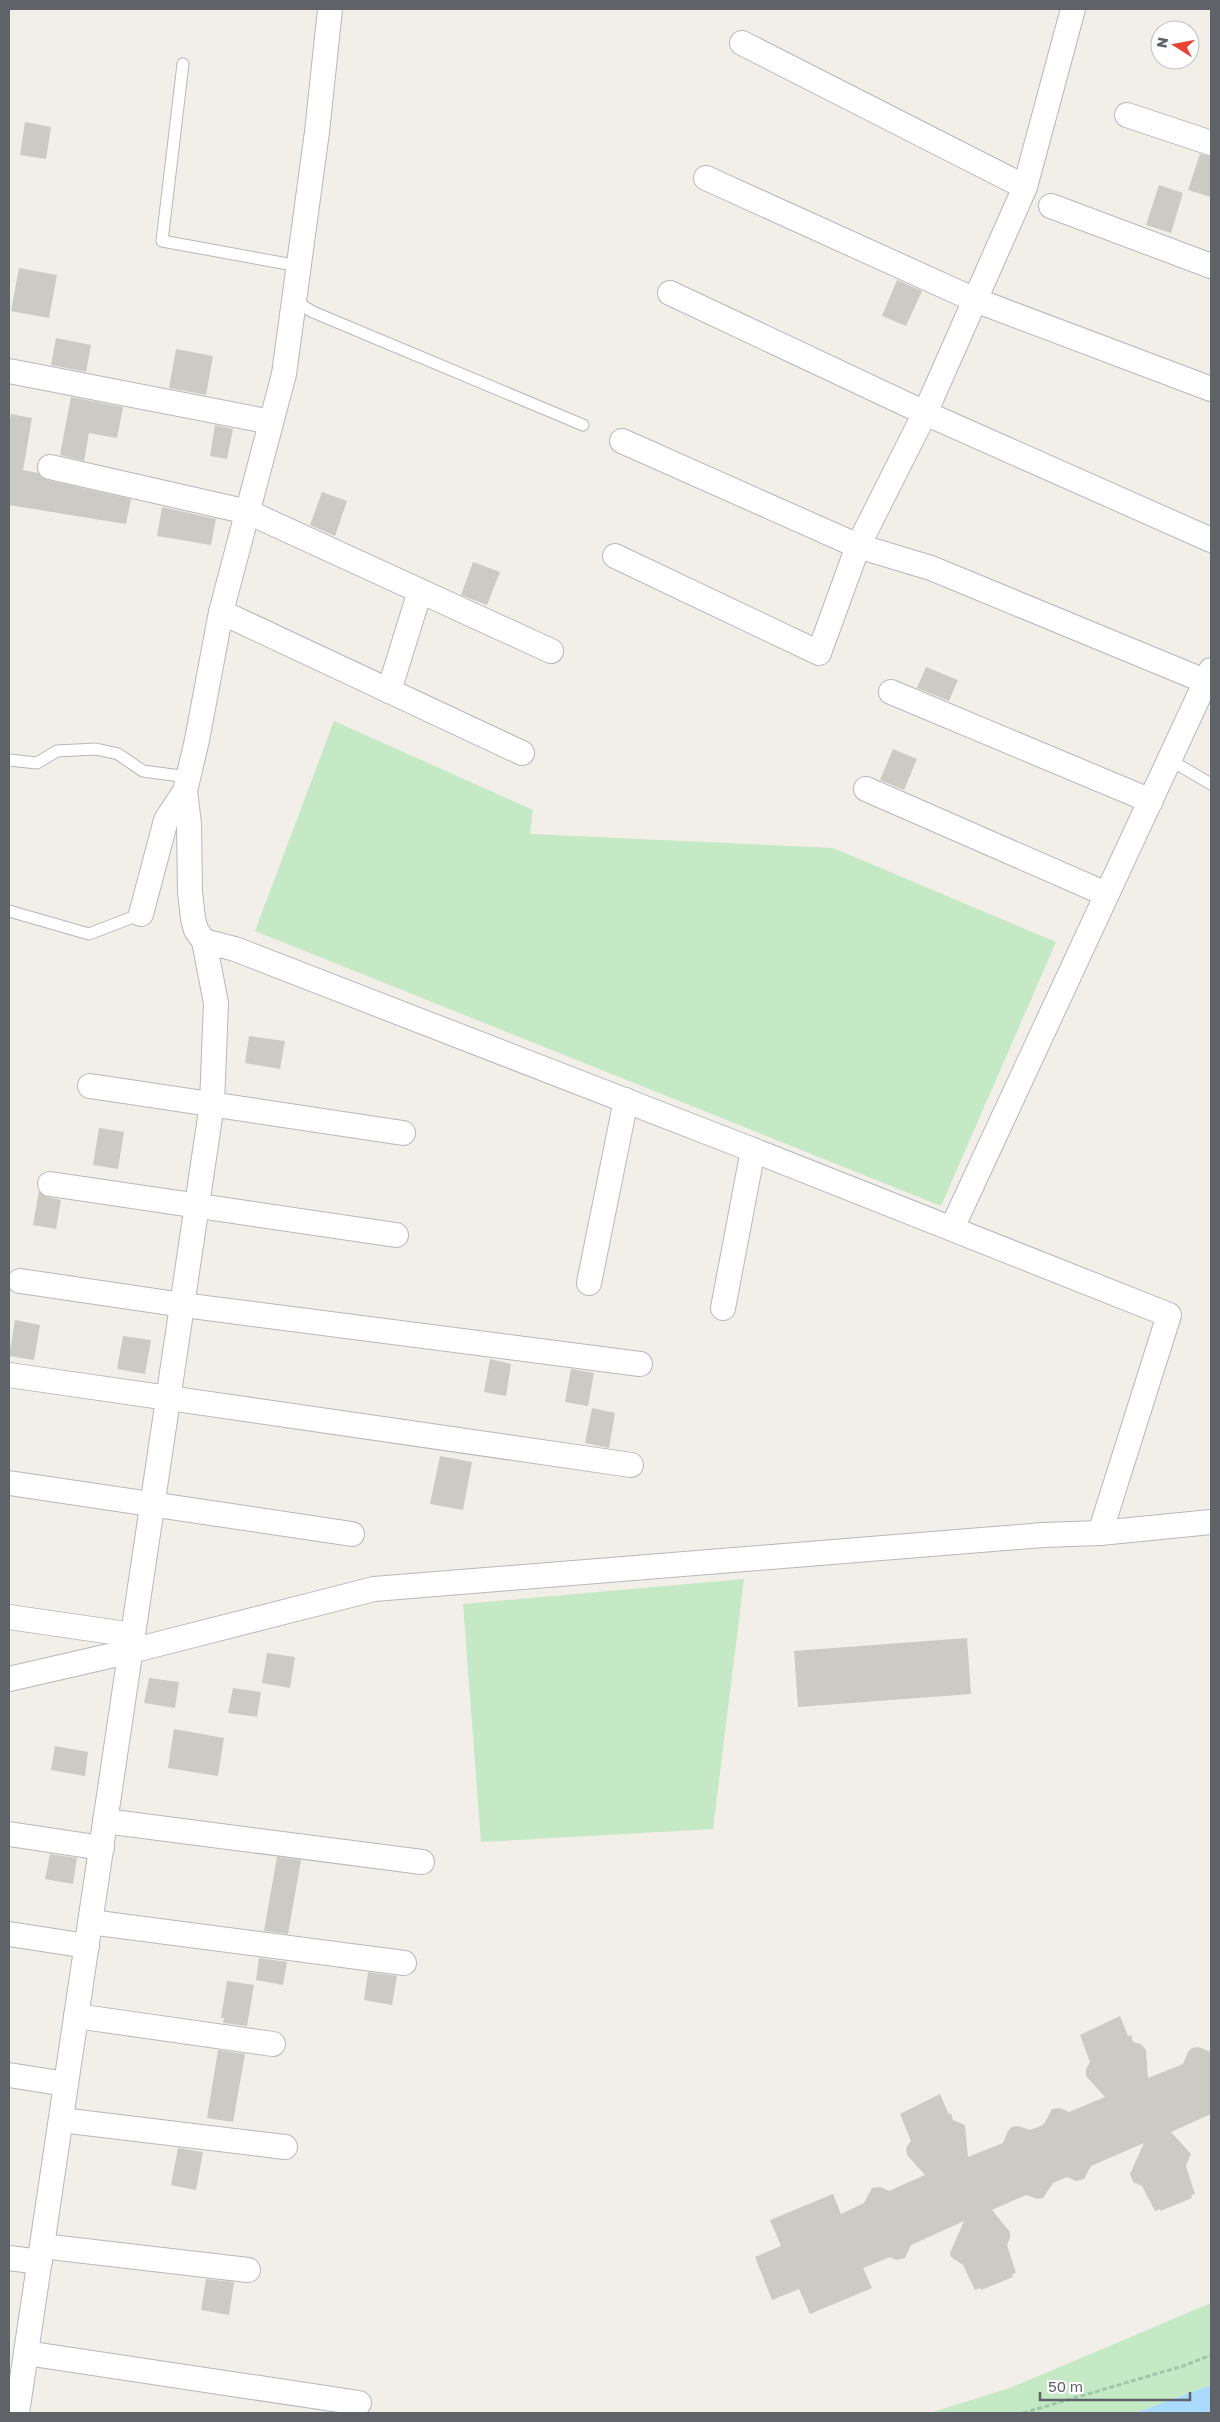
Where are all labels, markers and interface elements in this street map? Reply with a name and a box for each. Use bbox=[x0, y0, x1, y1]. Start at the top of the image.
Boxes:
north arrow bbox=[1150, 20, 1200, 70]
text: N bbox=[1152, 36, 1171, 49]
scale bar bbox=[1040, 2370, 1190, 2402]
text: 50 m bbox=[1048, 2377, 1083, 2395]

